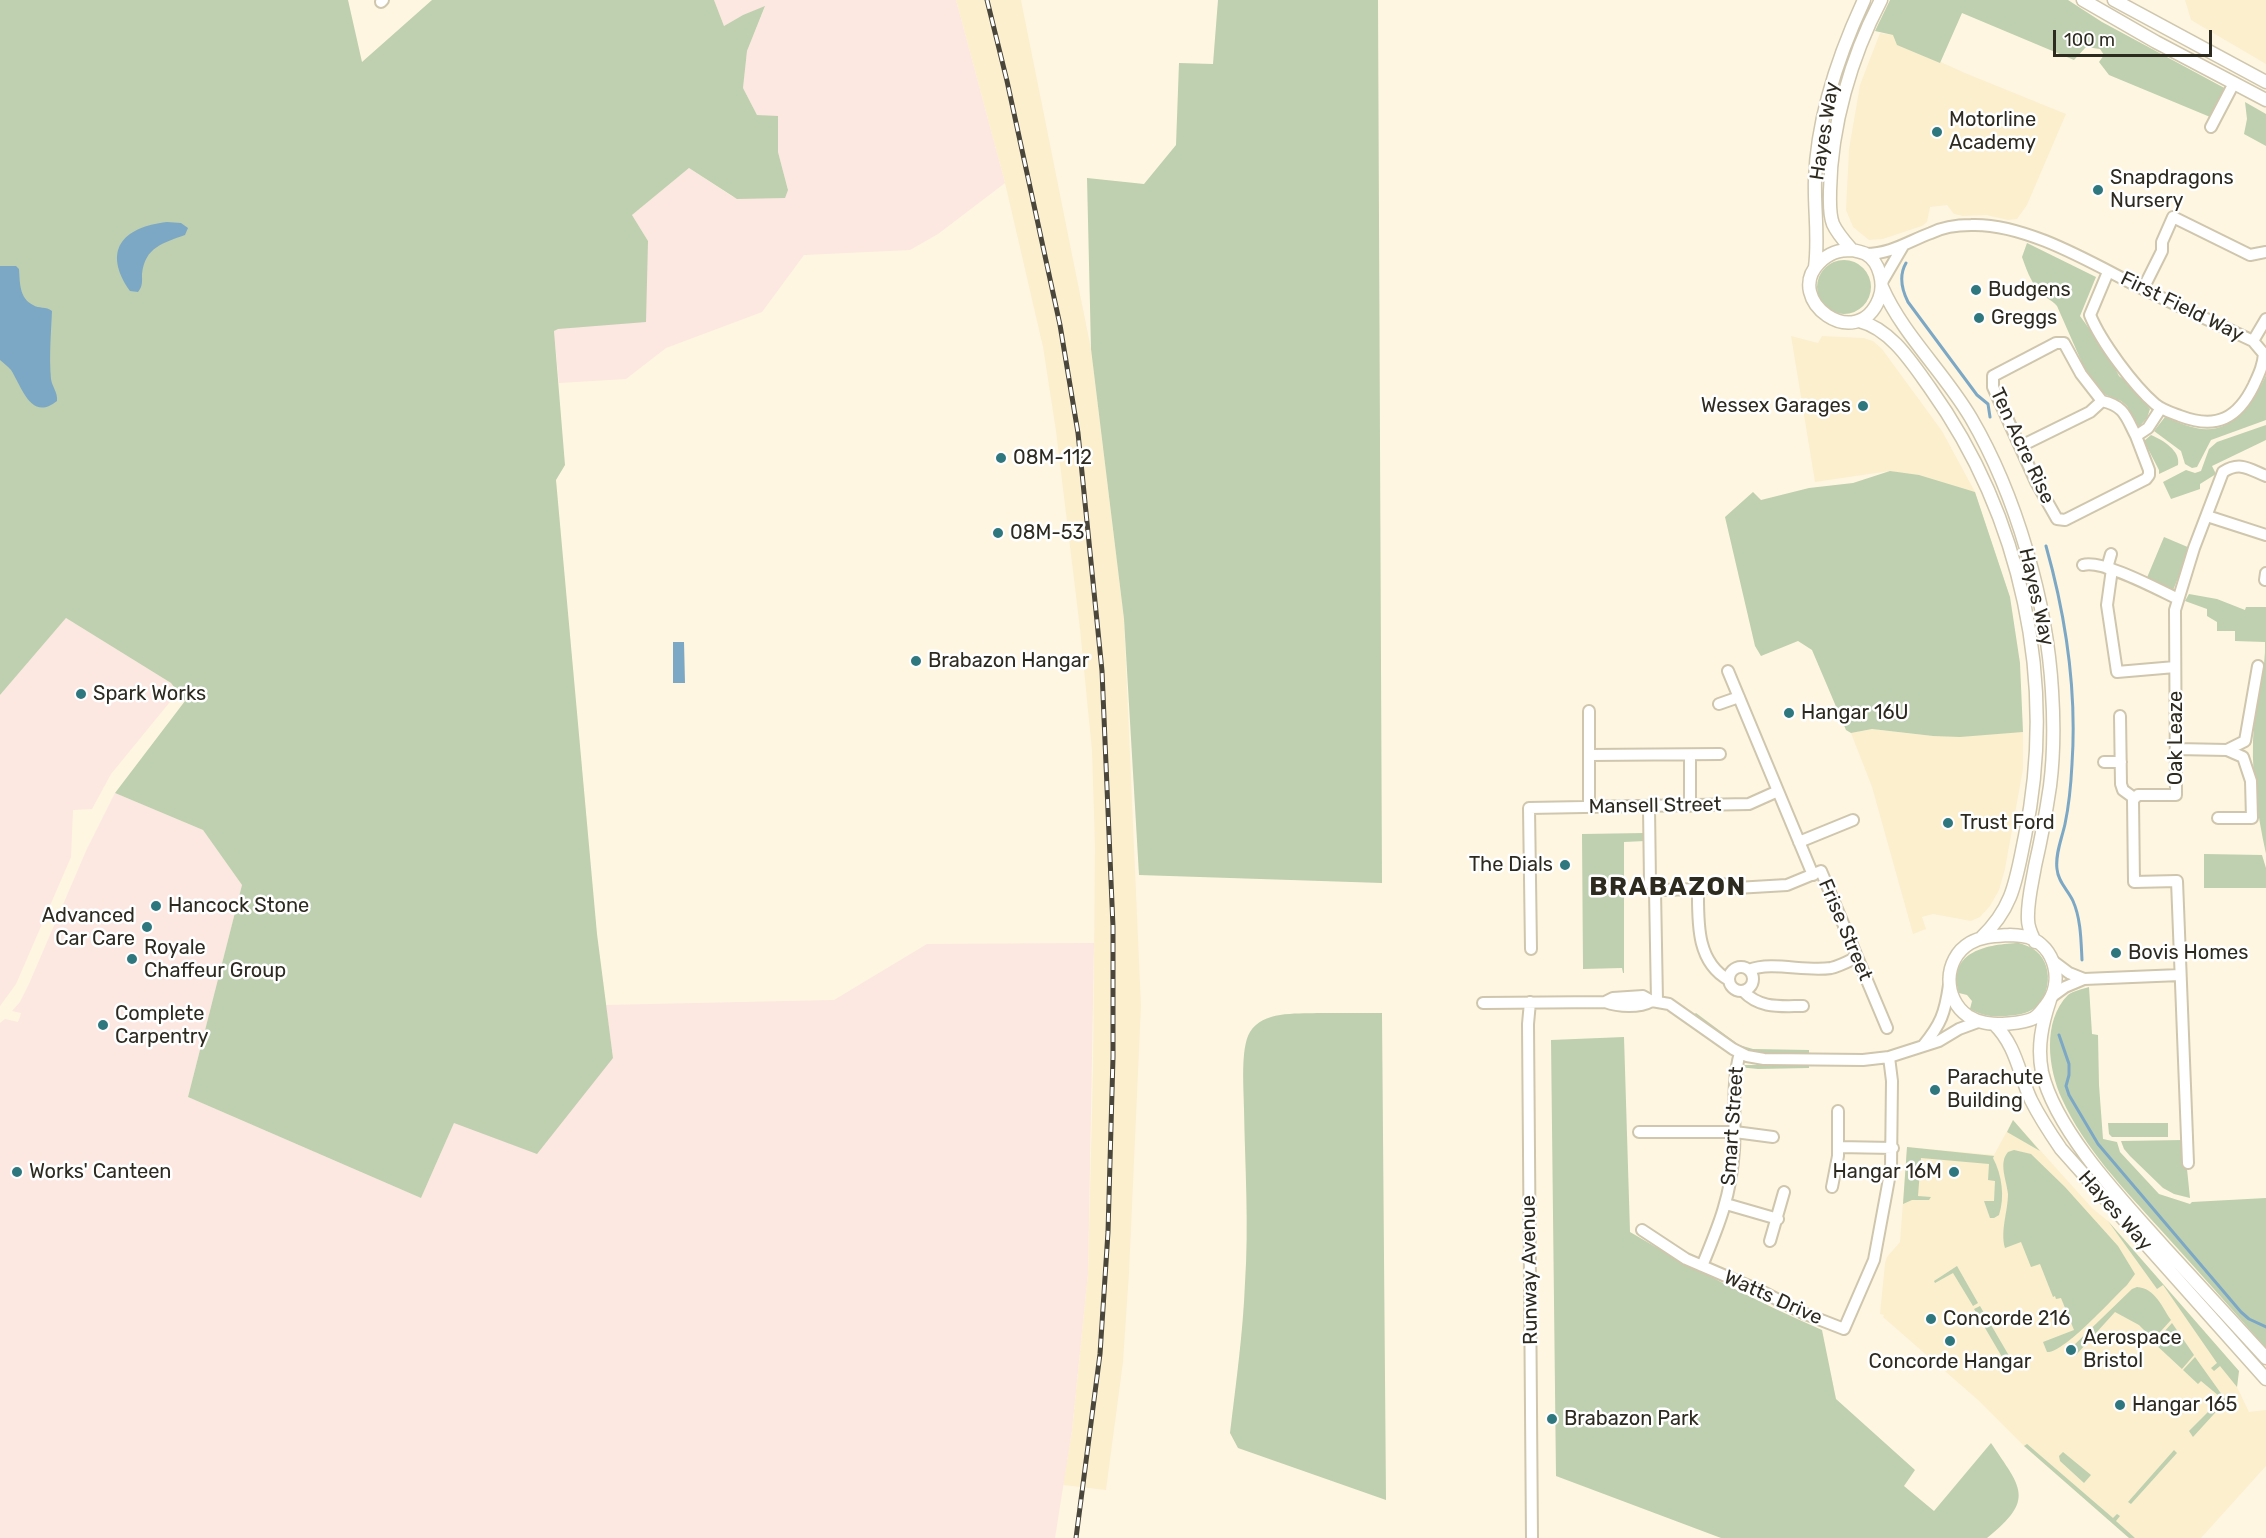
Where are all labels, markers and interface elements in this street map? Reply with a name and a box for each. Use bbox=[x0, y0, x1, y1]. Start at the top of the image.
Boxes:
scale bar bbox=[2056, 18, 2215, 56]
text: 100 m bbox=[2064, 29, 2115, 51]
street label: Hayes Way bbox=[1805, 80, 1845, 182]
place label: Motorline Academy bbox=[1949, 108, 2036, 155]
marker: Motorline Academy bbox=[1930, 125, 1944, 139]
place label: Snapdragons Nursery bbox=[2110, 166, 2234, 213]
marker: Snapdragons Nursery bbox=[2091, 183, 2105, 197]
street label: First Field Way bbox=[2117, 267, 2247, 347]
place label: Budgens bbox=[1988, 278, 2071, 302]
marker: Budgens bbox=[1969, 283, 1983, 297]
place label: Greggs bbox=[1991, 306, 2057, 330]
marker: Greggs bbox=[1972, 311, 1986, 325]
street label: Ten Acre Rise bbox=[1985, 384, 2059, 508]
place label: Wessex Garages bbox=[1701, 394, 1851, 418]
marker: Wessex Garages bbox=[1856, 399, 1870, 413]
place label: 08M-112 bbox=[1013, 446, 1092, 470]
marker: 08M-112 bbox=[994, 451, 1008, 465]
place label: 08M-53 bbox=[1010, 521, 1085, 545]
marker: 08M-53 bbox=[991, 526, 1005, 540]
street label: Hayes Way bbox=[2013, 546, 2059, 648]
place label: Brabazon Hangar bbox=[928, 649, 1089, 673]
marker: Brabazon Hangar bbox=[909, 654, 923, 668]
place label: Spark Works bbox=[93, 682, 206, 706]
marker: Spark Works bbox=[74, 687, 88, 701]
street label: Oak Leaze bbox=[2164, 691, 2188, 785]
place label: Hangar 16U bbox=[1801, 701, 1909, 725]
marker: Hangar 16U bbox=[1782, 706, 1796, 720]
street label: Mansell Street bbox=[1588, 793, 1722, 819]
place label: Trust Ford bbox=[1960, 811, 2055, 835]
marker: Trust Ford bbox=[1941, 816, 1955, 830]
place label: The Dials bbox=[1469, 853, 1553, 877]
marker: The Dials bbox=[1558, 858, 1572, 872]
district label: BRABAZON bbox=[1589, 871, 1747, 903]
street label: Frise Street bbox=[1813, 876, 1877, 984]
place label: Hancock Stone bbox=[168, 894, 309, 918]
marker: Hancock Stone bbox=[149, 899, 163, 913]
place label: Advanced Car Care bbox=[42, 904, 135, 951]
marker: Advanced Car Care bbox=[140, 920, 154, 934]
place label: Royale Chaffeur Group bbox=[144, 936, 286, 983]
place label: Bovis Homes bbox=[2128, 941, 2248, 965]
marker: Bovis Homes bbox=[2109, 946, 2123, 960]
marker: Royale Chaffeur Group bbox=[125, 952, 139, 966]
place label: Complete Carpentry bbox=[115, 1002, 209, 1049]
marker: Complete Carpentry bbox=[96, 1018, 110, 1032]
street label: Smart Street bbox=[1717, 1066, 1749, 1186]
place label: Parachute Building bbox=[1947, 1066, 2043, 1113]
marker: Parachute Building bbox=[1928, 1083, 1942, 1097]
place label: Works' Canteen bbox=[29, 1160, 171, 1184]
place label: Hangar 16M bbox=[1833, 1160, 1942, 1184]
marker: Works' Canteen bbox=[10, 1165, 24, 1179]
marker: Hangar 16M bbox=[1947, 1165, 1961, 1179]
street label: Hayes Way bbox=[2073, 1166, 2157, 1256]
street label: Runway Avenue bbox=[1517, 1195, 1543, 1345]
street label: Watts Drive bbox=[1720, 1266, 1826, 1330]
place label: Concorde 216 bbox=[1943, 1307, 2070, 1331]
marker: Concorde 216 bbox=[1924, 1312, 1938, 1326]
place label: Aerospace Bristol bbox=[2083, 1326, 2182, 1373]
marker: Concorde Hangar bbox=[1943, 1334, 1957, 1348]
marker: Aerospace Bristol bbox=[2064, 1343, 2078, 1357]
place label: Concorde Hangar bbox=[1869, 1350, 2031, 1374]
place label: Hangar 165 bbox=[2132, 1393, 2237, 1417]
marker: Hangar 165 bbox=[2113, 1398, 2127, 1412]
place label: Brabazon Park bbox=[1564, 1407, 1699, 1431]
marker: Brabazon Park bbox=[1545, 1412, 1559, 1426]

